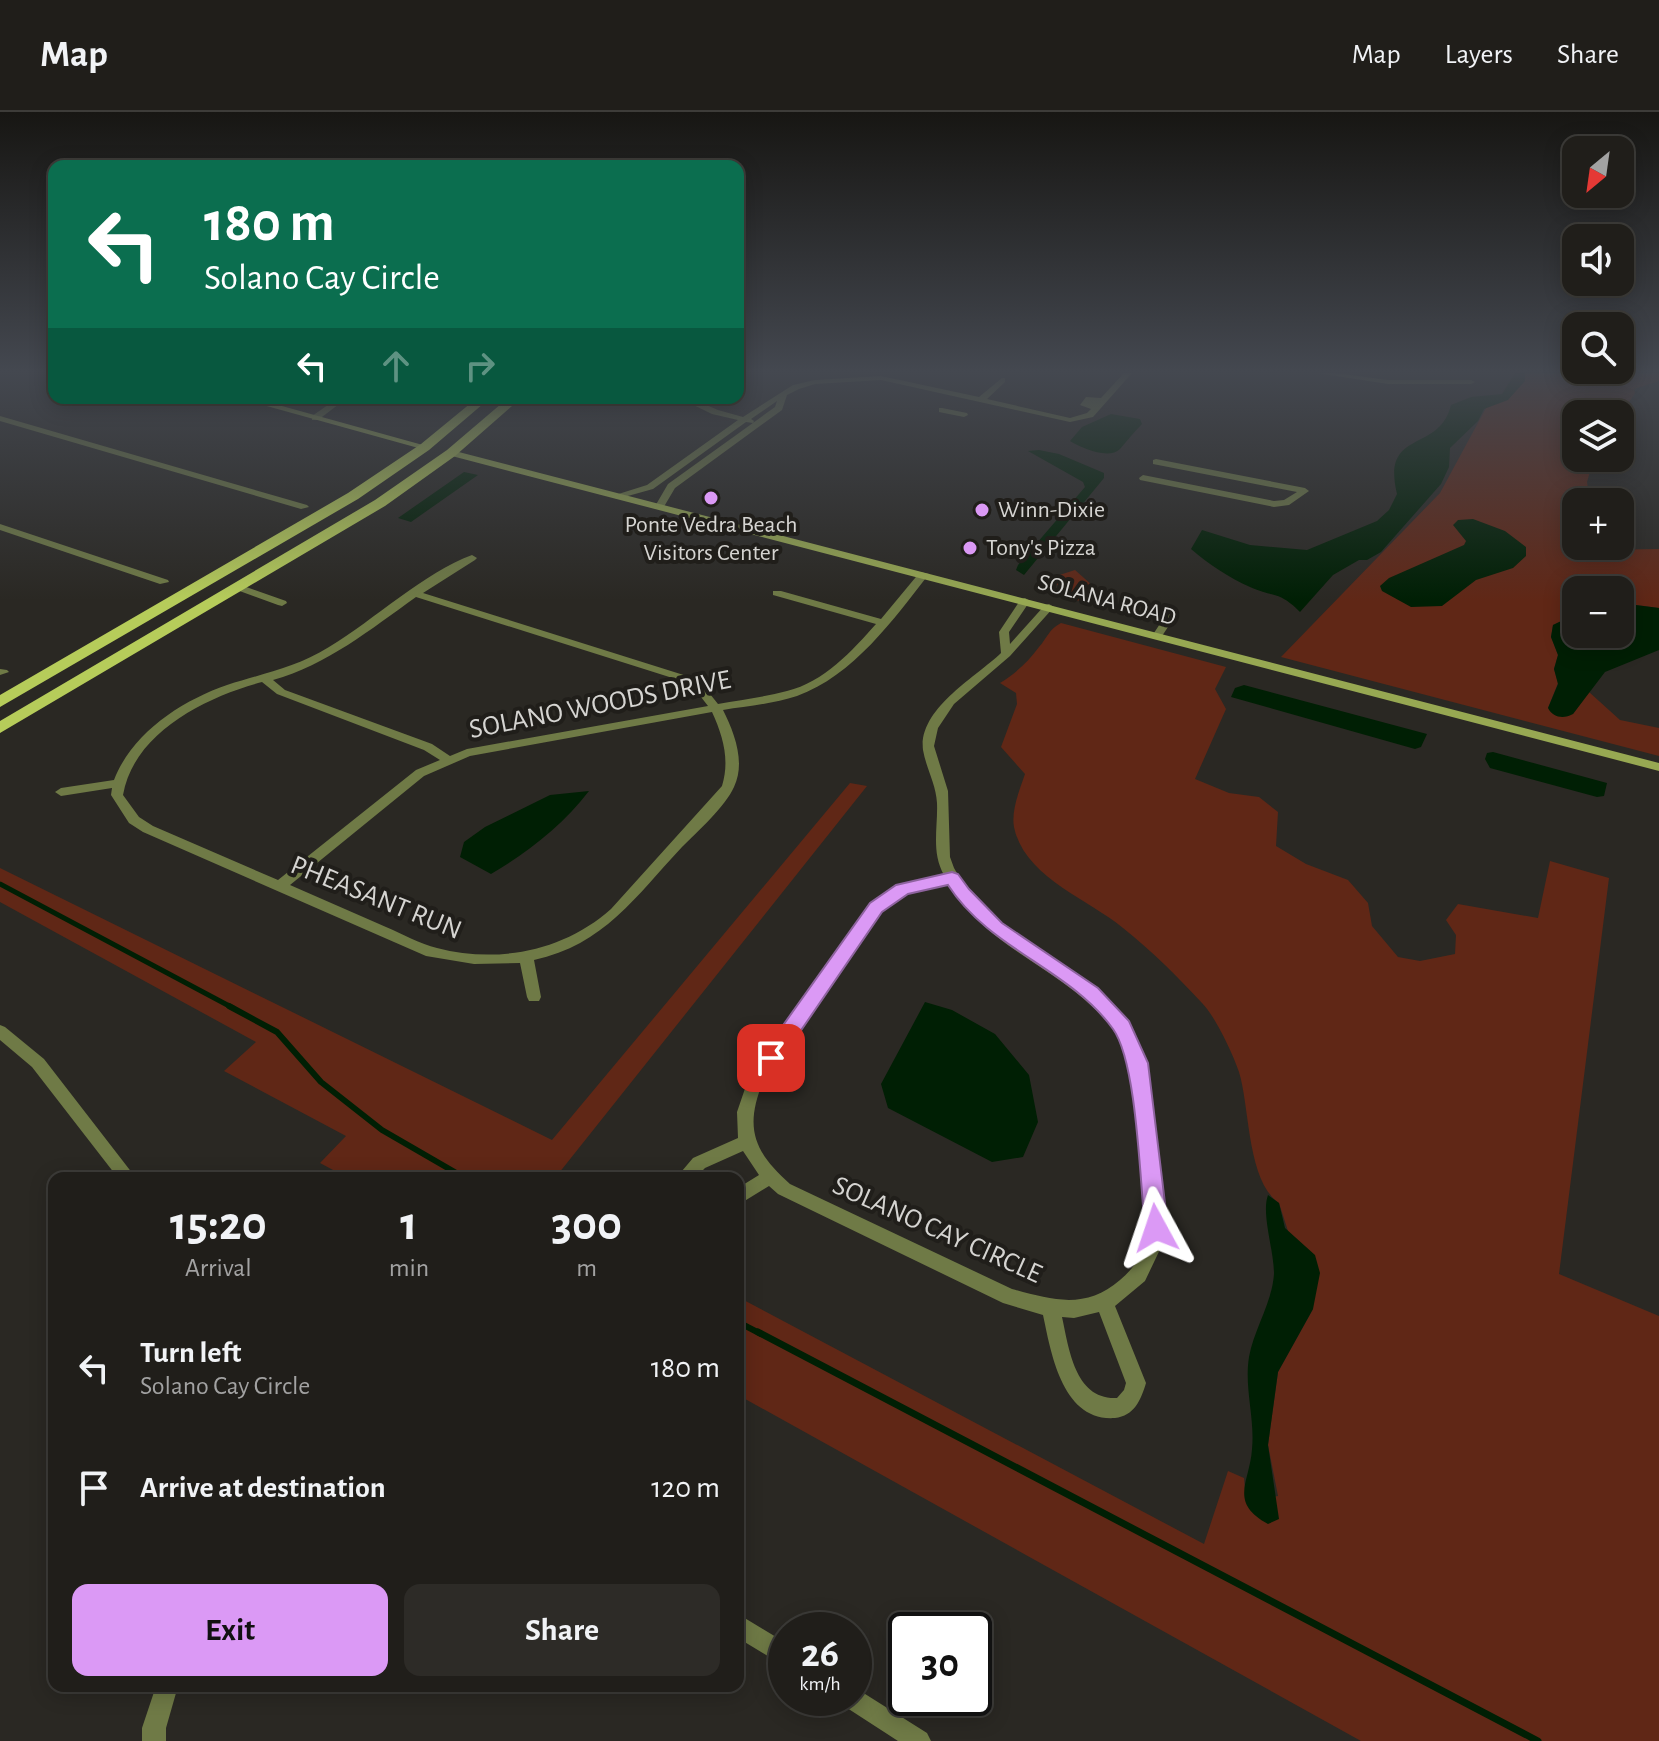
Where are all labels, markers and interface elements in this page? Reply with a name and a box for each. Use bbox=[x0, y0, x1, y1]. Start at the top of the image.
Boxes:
text: Map bbox=[40, 36, 108, 74]
text: Map bbox=[1352, 41, 1401, 69]
text: Layers bbox=[1445, 41, 1513, 69]
text: Share bbox=[1557, 41, 1619, 69]
north arrow bbox=[1562, 136, 1634, 208]
map controls bbox=[1562, 136, 1634, 648]
icon: left bbox=[72, 192, 176, 296]
text: 180 m bbox=[204, 195, 335, 251]
button: sound bbox=[1562, 224, 1634, 296]
text: Solano Cay Circle bbox=[204, 260, 440, 296]
button: search bbox=[1562, 312, 1634, 384]
icon: left bbox=[290, 344, 334, 388]
icon: ahead bbox=[374, 344, 418, 388]
icon: right bbox=[458, 344, 502, 388]
button: layers bbox=[1562, 400, 1634, 472]
button: + bbox=[1562, 488, 1634, 560]
marker: Ponte Vedra Beach Visitors Center bbox=[702, 489, 720, 507]
place label: Winn-Dixie bbox=[998, 498, 1105, 522]
marker: Winn-Dixie bbox=[973, 501, 991, 519]
place label: Ponte Vedra Beach Visitors Center bbox=[625, 513, 797, 565]
place label: Tony's Pizza bbox=[986, 536, 1096, 560]
marker: Tony's Pizza bbox=[961, 539, 979, 557]
street label: SOLANA ROAD bbox=[1035, 570, 1179, 630]
button: − bbox=[1562, 576, 1634, 648]
street label: SOLANO WOODS DRIVE bbox=[467, 666, 733, 744]
street label: PHEASANT RUN bbox=[287, 851, 465, 945]
pin bbox=[737, 1024, 805, 1092]
icon: arrive bbox=[749, 1036, 793, 1080]
street label: SOLANO CAY CIRCLE bbox=[828, 1171, 1046, 1289]
position arrow bbox=[1114, 1186, 1198, 1270]
text: 15:20 bbox=[170, 1201, 267, 1249]
text: 1 bbox=[400, 1201, 418, 1249]
text: 300 bbox=[551, 1201, 622, 1249]
text: Arrival bbox=[185, 1255, 252, 1281]
text: min bbox=[389, 1255, 429, 1281]
text: m bbox=[576, 1255, 597, 1281]
text: Turn left bbox=[140, 1338, 241, 1368]
icon: left bbox=[72, 1346, 116, 1390]
text: 180 m bbox=[651, 1353, 720, 1383]
text: Solano Cay Circle bbox=[140, 1373, 310, 1399]
icon: arrive bbox=[72, 1466, 116, 1510]
text: Arrive at destination bbox=[140, 1473, 386, 1503]
text: 120 m bbox=[651, 1473, 720, 1503]
button: Exit bbox=[72, 1584, 388, 1676]
button: Share bbox=[404, 1584, 720, 1676]
speed limit sign: 30 bbox=[888, 1612, 992, 1716]
text: 26 bbox=[801, 1634, 839, 1674]
text: km/h bbox=[799, 1674, 841, 1694]

